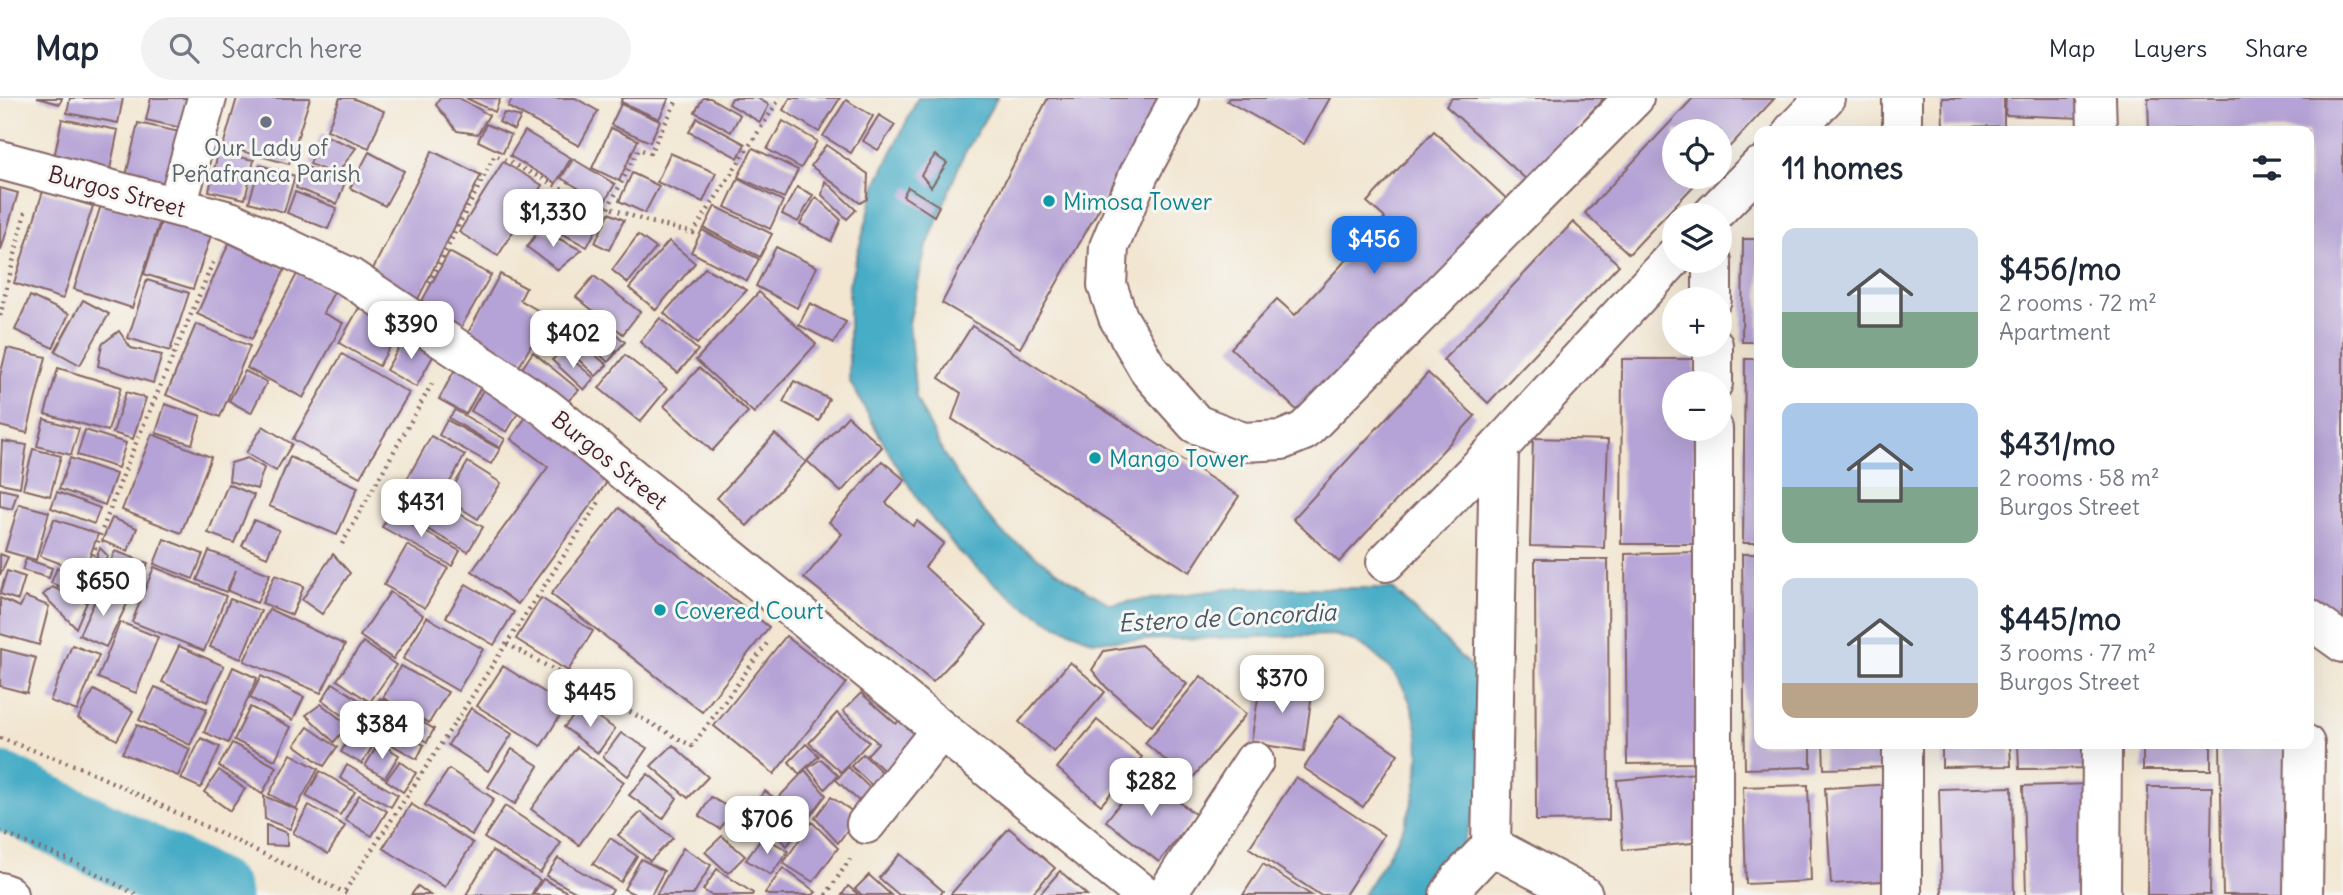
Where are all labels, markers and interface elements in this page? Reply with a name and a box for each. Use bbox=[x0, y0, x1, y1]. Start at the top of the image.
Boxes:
search box bbox=[141, 17, 631, 80]
text: Map bbox=[35, 27, 99, 69]
icon: search bbox=[165, 29, 203, 67]
text: Search here bbox=[221, 32, 362, 65]
text: Map bbox=[2049, 33, 2095, 63]
text: Layers bbox=[2133, 33, 2207, 63]
text: Share bbox=[2245, 33, 2308, 63]
marker: Our Lady of Peñafranca Parish bbox=[258, 114, 274, 130]
map controls bbox=[1662, 119, 1732, 441]
button: locate bbox=[1662, 119, 1732, 189]
place label: Our Lady of Peñafranca Parish bbox=[171, 133, 361, 188]
text: 11 homes bbox=[1782, 149, 1903, 187]
icon: filters bbox=[2248, 149, 2286, 187]
street label: Burgos Street bbox=[45, 159, 189, 223]
place label: Mimosa Tower bbox=[1063, 187, 1213, 216]
pin: $1,330 bbox=[496, 190, 610, 249]
marker: Mimosa Tower bbox=[1041, 193, 1057, 209]
text: $1,330 bbox=[519, 197, 587, 226]
button: layers bbox=[1662, 203, 1732, 273]
pin: $456 bbox=[1333, 216, 1415, 276]
text: $456 bbox=[1348, 224, 1400, 253]
text: $456/mo bbox=[1999, 250, 2121, 288]
icon: home bbox=[1838, 256, 1922, 340]
button: + bbox=[1662, 287, 1732, 357]
text: 2 rooms · 72 m² bbox=[1999, 288, 2157, 317]
pin: $390 bbox=[370, 302, 452, 361]
text: $390 bbox=[384, 309, 438, 338]
pin: $402 bbox=[532, 310, 614, 370]
text: Apartment bbox=[1999, 317, 2111, 346]
text: $402 bbox=[546, 318, 600, 347]
button: − bbox=[1662, 371, 1732, 441]
street label: Burgos Street bbox=[546, 404, 674, 516]
text: $431/mo bbox=[1999, 425, 2115, 463]
icon: home bbox=[1838, 431, 1922, 515]
place label: Mango Tower bbox=[1109, 444, 1249, 473]
marker: Mango Tower bbox=[1087, 450, 1103, 466]
text: 2 rooms · 58 m² bbox=[1999, 463, 2160, 492]
pin: $431 bbox=[380, 480, 462, 539]
text: $431 bbox=[397, 487, 445, 516]
text: Burgos Street bbox=[1999, 492, 2140, 521]
pin: $650 bbox=[62, 559, 144, 618]
text: $650 bbox=[76, 566, 130, 595]
place label: Covered Court bbox=[674, 596, 824, 625]
water label: Estero de Concordia bbox=[1117, 596, 1338, 638]
text: $445/mo bbox=[1999, 600, 2121, 638]
marker: Covered Court bbox=[652, 602, 668, 618]
icon: home bbox=[1838, 606, 1922, 690]
text: 3 rooms · 77 m² bbox=[1999, 638, 2156, 667]
pin: $370 bbox=[1241, 656, 1323, 715]
text: $370 bbox=[1256, 663, 1308, 692]
text: Burgos Street bbox=[1999, 667, 2140, 696]
pin: $445 bbox=[549, 670, 631, 729]
text: $445 bbox=[564, 677, 616, 706]
pin: $384 bbox=[341, 702, 423, 761]
text: $384 bbox=[356, 709, 408, 738]
pin: $282 bbox=[1110, 758, 1192, 818]
text: $282 bbox=[1125, 766, 1177, 795]
pin: $706 bbox=[726, 796, 808, 856]
text: $706 bbox=[741, 804, 793, 833]

